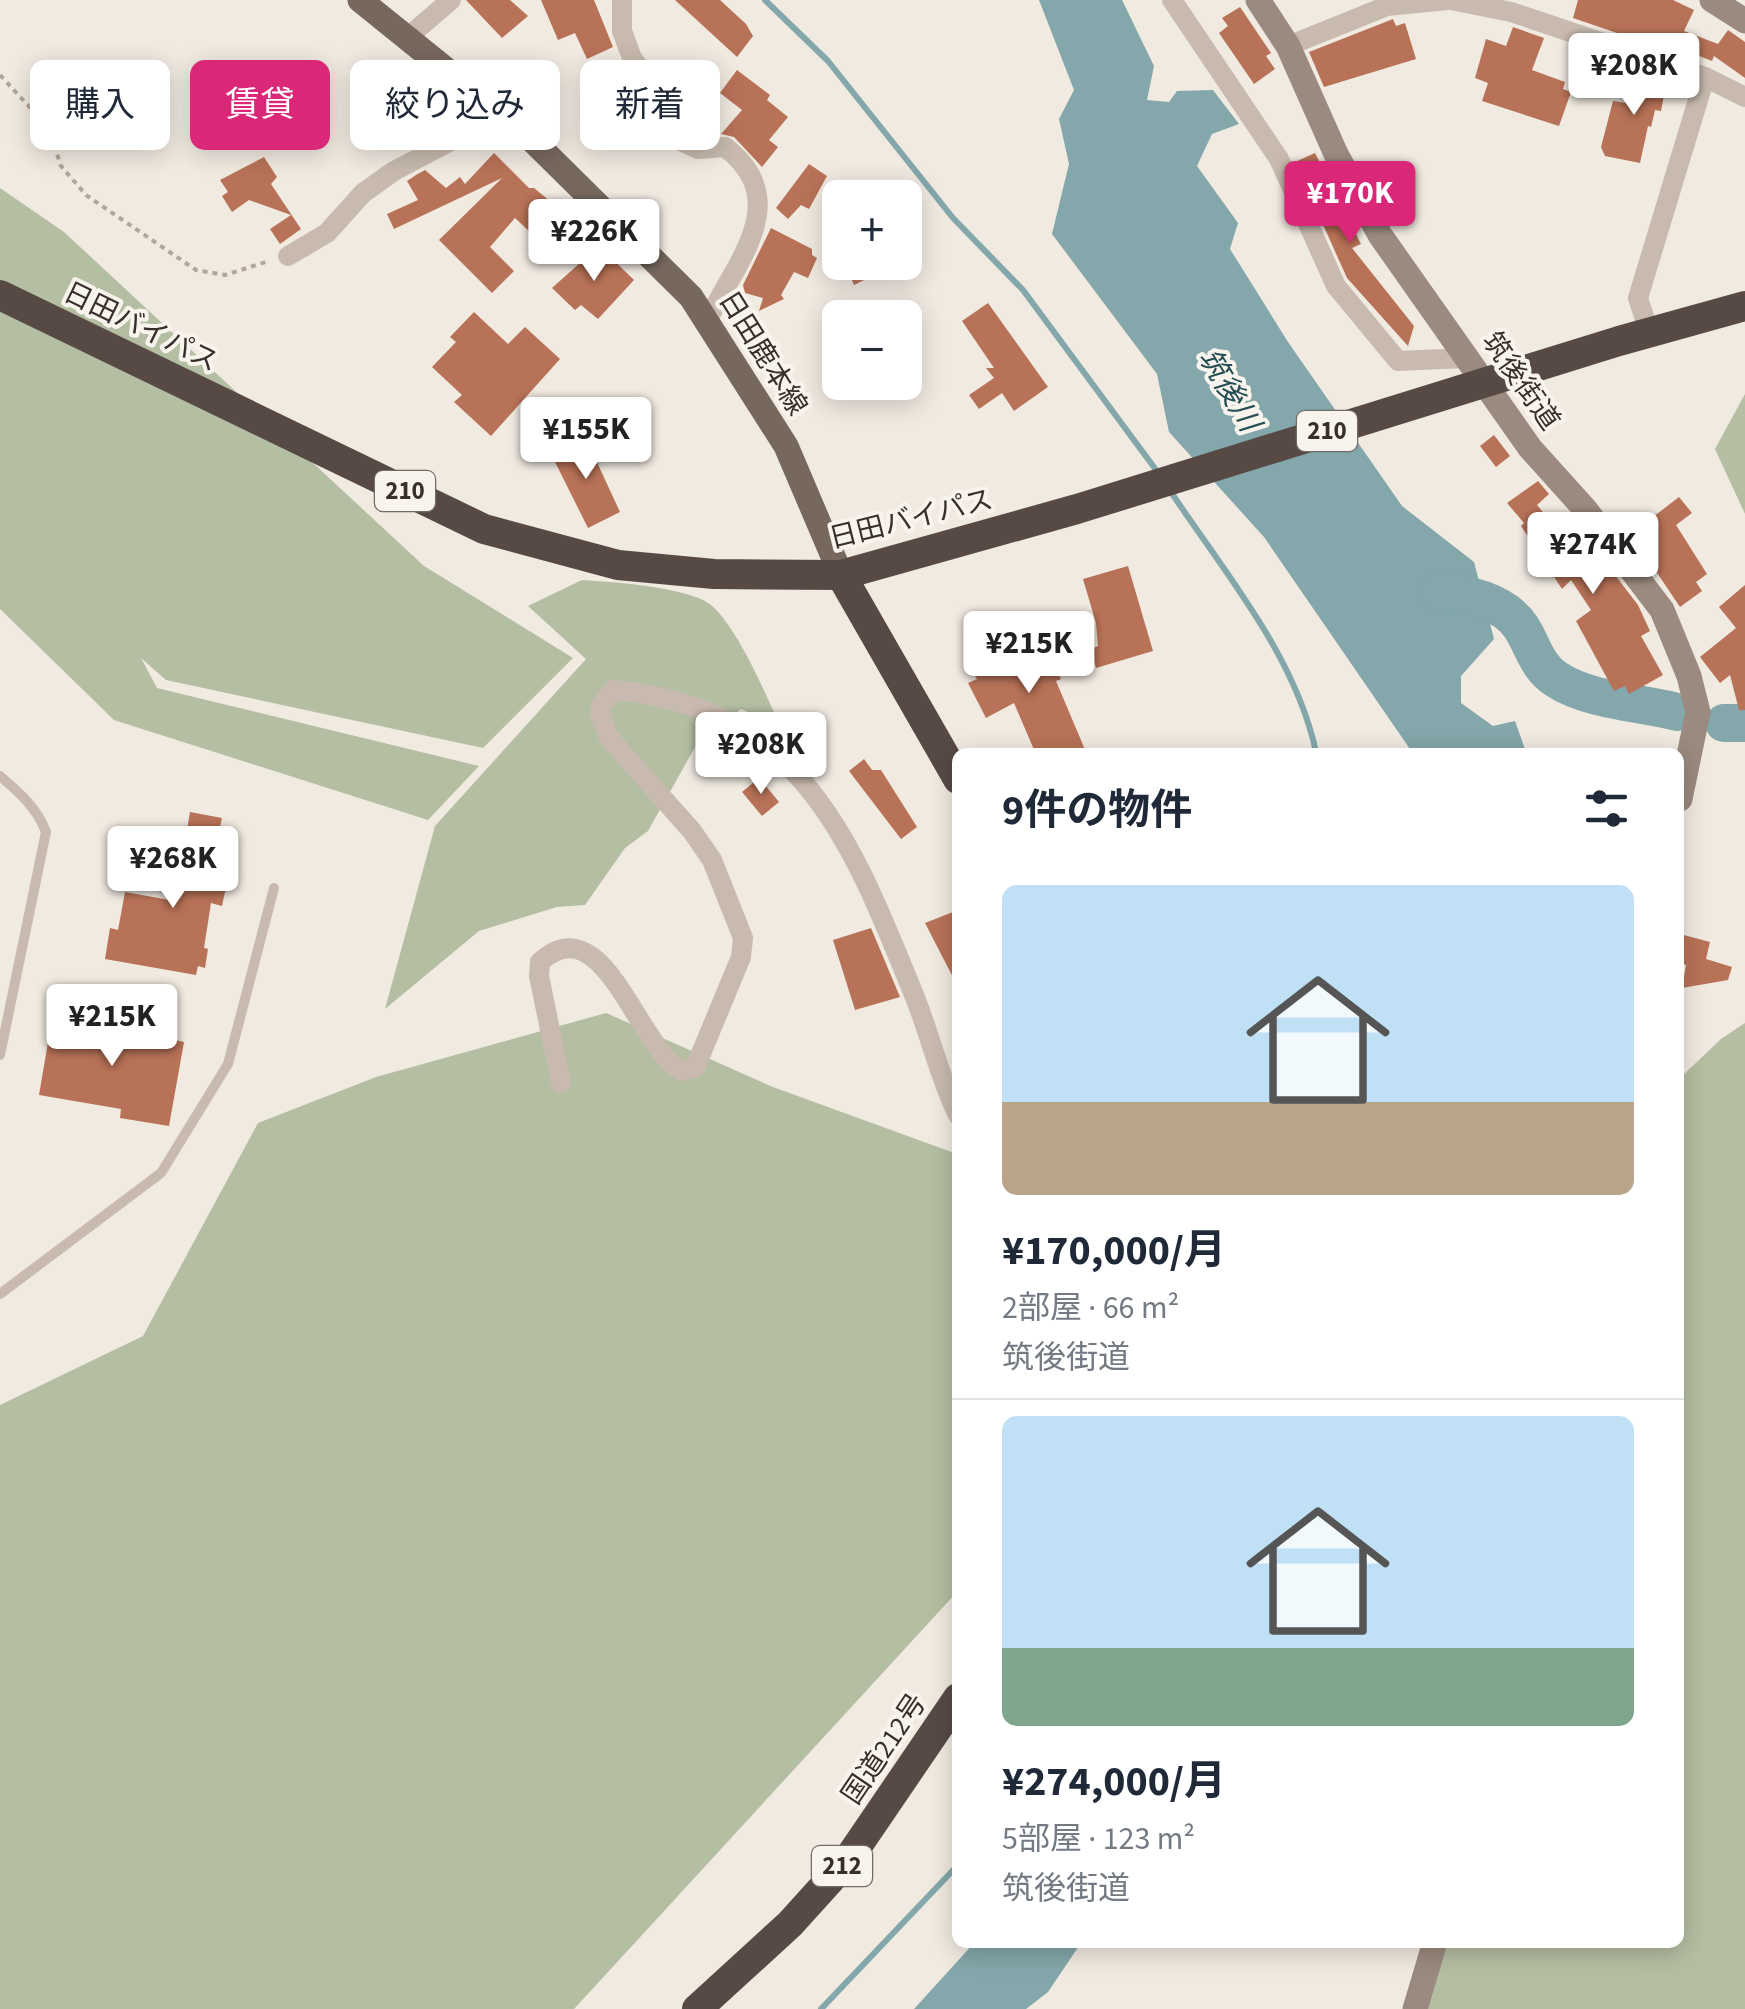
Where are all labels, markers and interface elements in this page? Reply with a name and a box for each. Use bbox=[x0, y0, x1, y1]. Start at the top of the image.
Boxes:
pin: ¥208K bbox=[1564, 33, 1704, 118]
text: ¥208K bbox=[1590, 42, 1678, 88]
chip: 購入 bbox=[30, 60, 170, 150]
chip: 賃貸 bbox=[190, 60, 330, 150]
chip: 絞り込み bbox=[350, 60, 560, 150]
chip: 新着 bbox=[580, 60, 720, 150]
pin: ¥170K bbox=[1280, 161, 1420, 246]
text: ¥170K bbox=[1306, 170, 1394, 216]
map controls bbox=[822, 180, 922, 400]
button: + bbox=[822, 180, 922, 280]
pin: ¥226K bbox=[524, 199, 664, 284]
text: ¥226K bbox=[550, 208, 638, 254]
street label: 日田バイパス bbox=[57, 272, 225, 382]
street label: 日田鹿本線 bbox=[709, 283, 817, 423]
button: − bbox=[822, 300, 922, 400]
street label: 筑後街道 bbox=[1472, 324, 1570, 438]
water label: 筑後川 bbox=[1187, 340, 1272, 442]
pin: ¥155K bbox=[516, 397, 656, 482]
text: ¥155K bbox=[542, 406, 630, 452]
road number: 210 bbox=[1297, 411, 1357, 451]
road number: 210 bbox=[375, 471, 435, 511]
street label: 日田バイパス bbox=[825, 479, 997, 559]
pin: ¥274K bbox=[1523, 512, 1663, 597]
text: ¥274K bbox=[1549, 521, 1637, 567]
pin: ¥215K bbox=[959, 611, 1099, 696]
text: ¥215K bbox=[985, 620, 1073, 666]
pin: ¥208K bbox=[691, 712, 831, 797]
text: ¥208K bbox=[717, 721, 805, 767]
text: 9件の物件 bbox=[1002, 781, 1192, 841]
icon: filters bbox=[1579, 781, 1634, 836]
pin: ¥268K bbox=[103, 826, 243, 911]
text: ¥268K bbox=[129, 835, 217, 881]
icon: home bbox=[1228, 950, 1408, 1130]
pin: ¥215K bbox=[42, 984, 182, 1069]
text: ¥215K bbox=[68, 993, 156, 1039]
text: ¥170,000/月 bbox=[1002, 1221, 1226, 1281]
text: 2部屋 · 66 m² bbox=[1002, 1285, 1179, 1331]
text: 筑後街道 bbox=[1002, 1335, 1130, 1381]
icon: home bbox=[1228, 1481, 1408, 1661]
street label: 国道212号 bbox=[832, 1686, 936, 1812]
text: ¥274,000/月 bbox=[1002, 1752, 1226, 1812]
text: 5部屋 · 123 m² bbox=[1002, 1816, 1195, 1862]
road number: 212 bbox=[812, 1846, 872, 1886]
text: 筑後街道 bbox=[1002, 1866, 1130, 1912]

